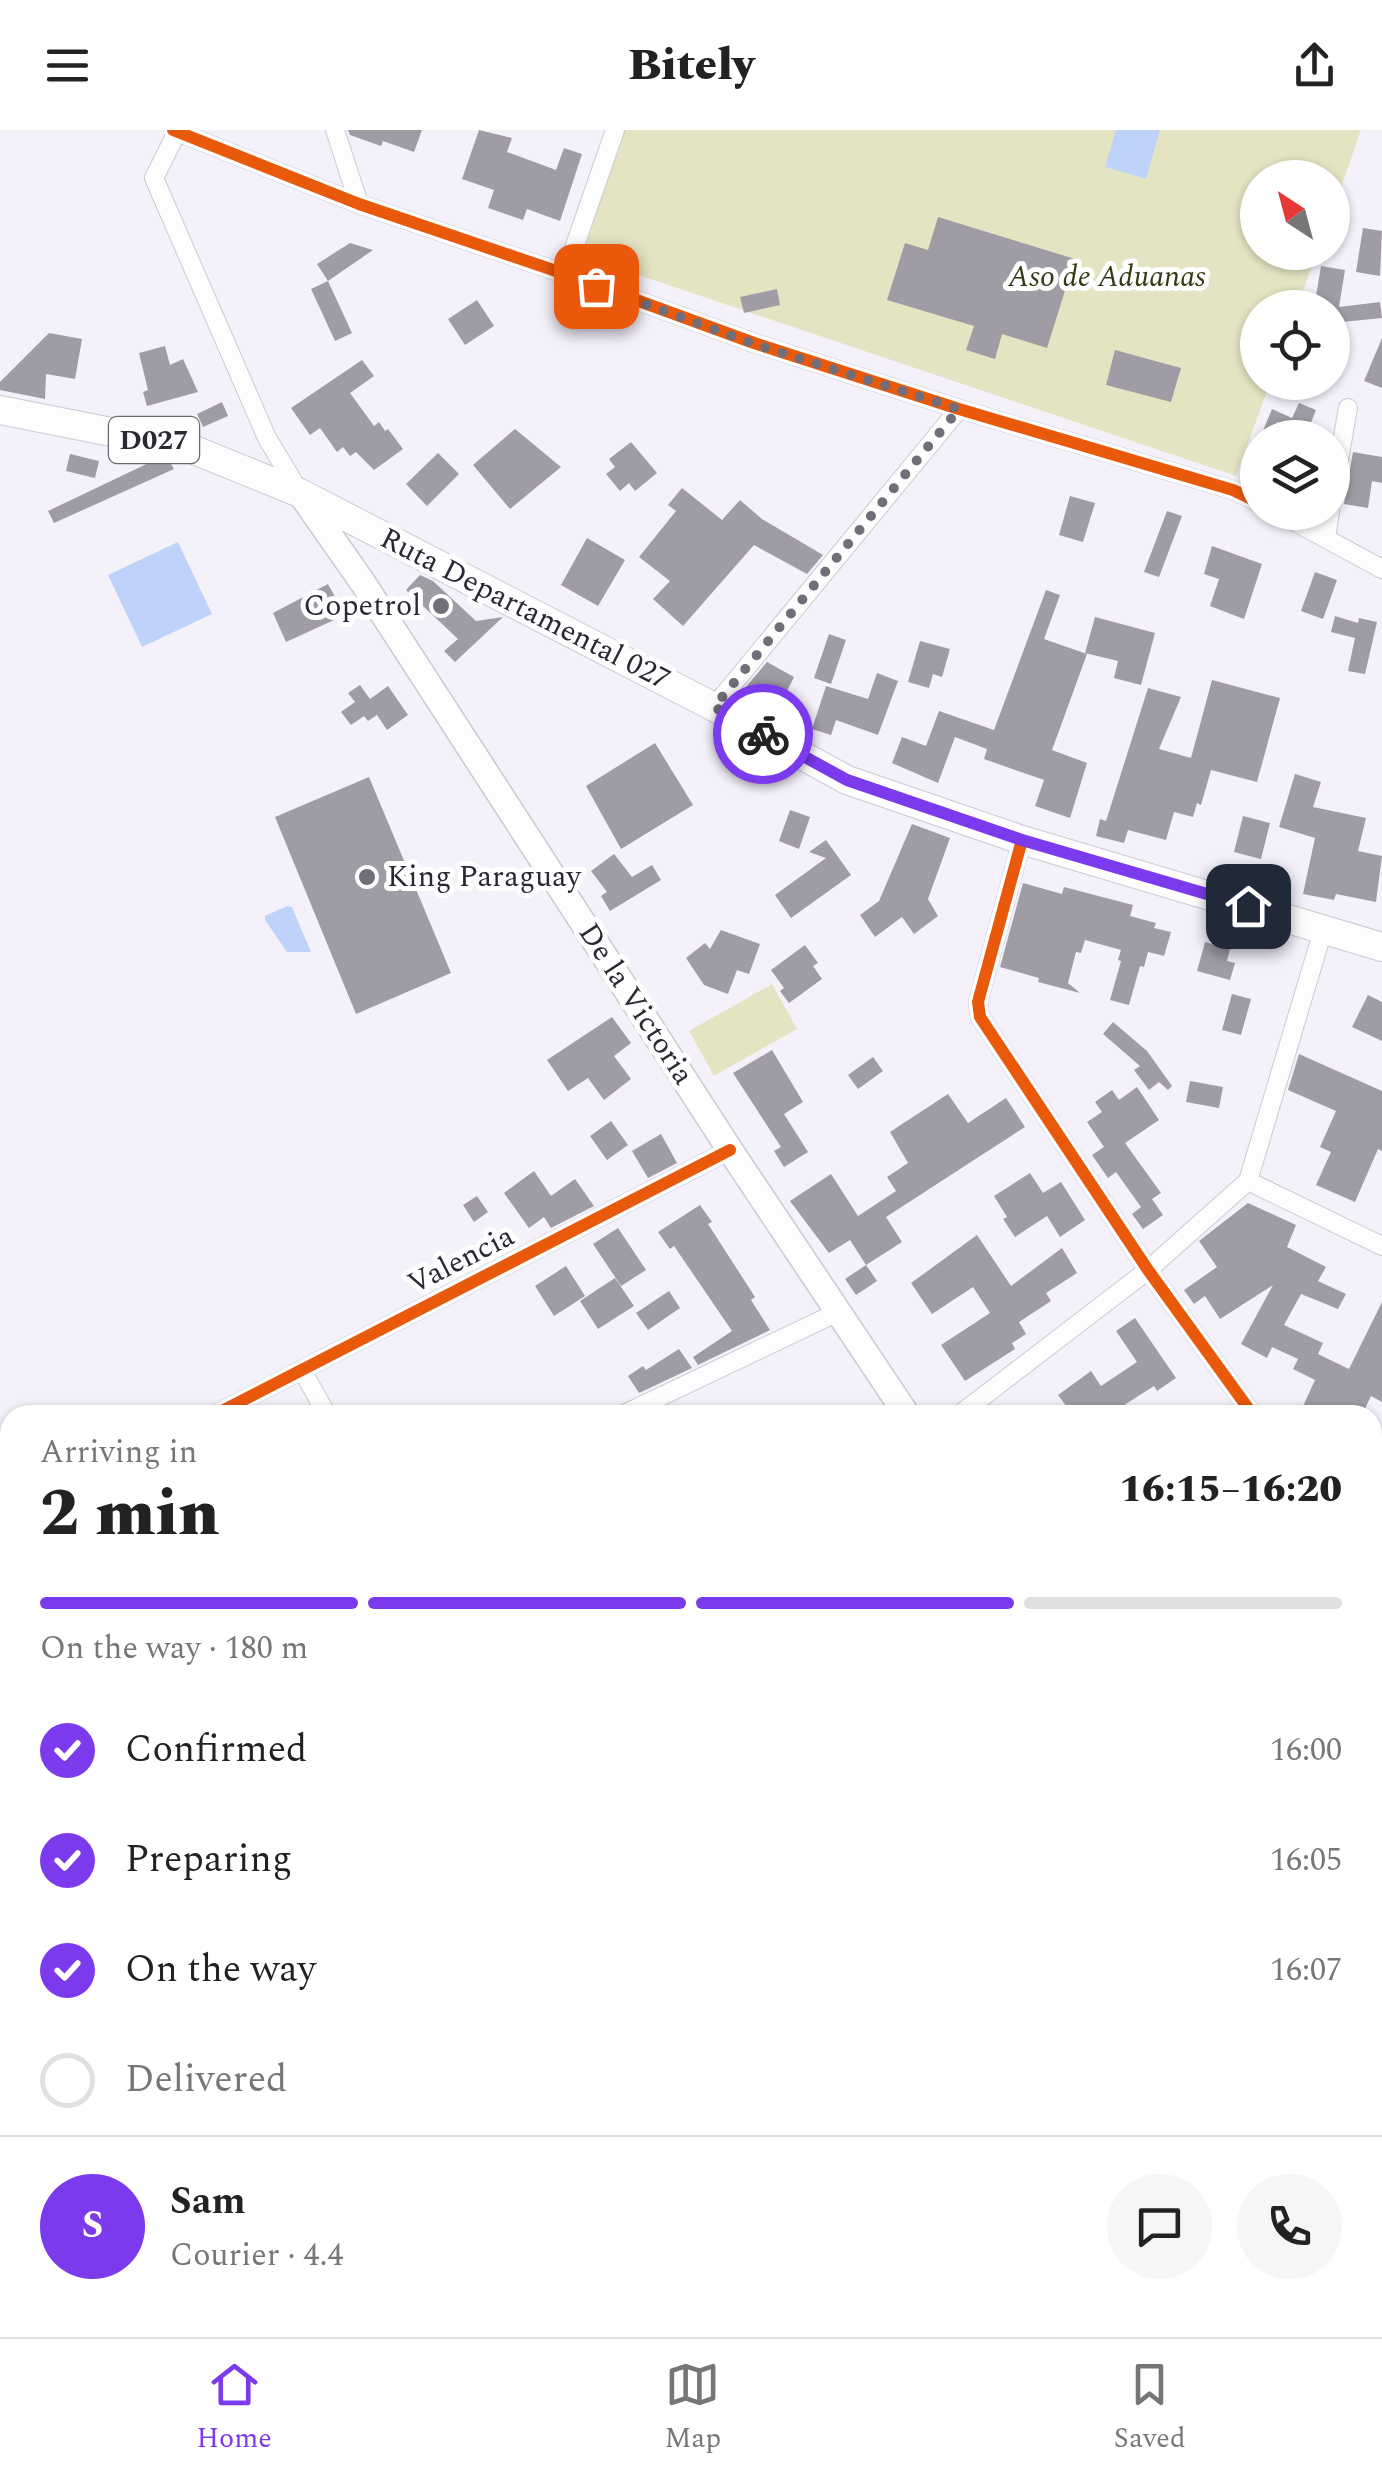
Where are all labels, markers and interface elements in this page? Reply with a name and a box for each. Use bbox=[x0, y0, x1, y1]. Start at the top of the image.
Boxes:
text: Bitely bbox=[628, 31, 754, 100]
icon: menu bbox=[40, 38, 95, 93]
icon: share bbox=[1287, 38, 1342, 93]
north arrow bbox=[1240, 160, 1350, 270]
map controls bbox=[1240, 160, 1350, 530]
pin bbox=[554, 244, 639, 329]
park label: Aso de Aduanas bbox=[1007, 254, 1206, 300]
icon: bag bbox=[569, 259, 624, 314]
button: locate bbox=[1240, 290, 1350, 400]
road number: D027 bbox=[109, 417, 199, 463]
button: layers bbox=[1240, 420, 1350, 530]
street label: Ruta Departamental 027 bbox=[372, 516, 678, 702]
place label: Copetrol bbox=[303, 583, 421, 629]
marker: Copetrol bbox=[430, 595, 452, 617]
courier bbox=[713, 684, 813, 784]
icon: bike bbox=[736, 707, 791, 762]
place label: King Paraguay bbox=[387, 854, 583, 900]
pin bbox=[1206, 864, 1291, 949]
marker: King Paraguay bbox=[356, 866, 378, 888]
icon: home bbox=[1221, 879, 1276, 934]
street label: De la Victoria bbox=[566, 914, 706, 1094]
street label: Valencia bbox=[400, 1213, 523, 1306]
text: Arriving in bbox=[40, 1428, 197, 1477]
text: 16:15–16:20 bbox=[1119, 1461, 1342, 1519]
text: 2 min bbox=[40, 1465, 220, 1564]
text: On the way · 180 m bbox=[40, 1624, 308, 1673]
text: Confirmed bbox=[125, 1721, 307, 1779]
icon: check bbox=[40, 1723, 95, 1778]
text: 16:00 bbox=[1270, 1726, 1342, 1775]
text: Preparing bbox=[125, 1831, 292, 1889]
icon: check bbox=[40, 1833, 95, 1888]
text: 16:05 bbox=[1270, 1836, 1342, 1885]
text: On the way bbox=[125, 1941, 316, 1999]
icon: check bbox=[40, 1943, 95, 1998]
text: 16:07 bbox=[1270, 1946, 1342, 1995]
text: Delivered bbox=[125, 2051, 287, 2109]
text: Sam bbox=[170, 2173, 246, 2231]
button: chat bbox=[1107, 2174, 1212, 2279]
button: phone bbox=[1237, 2174, 1342, 2279]
text: S bbox=[82, 2197, 103, 2255]
text: Courier · 4.4 bbox=[170, 2231, 343, 2280]
tab: Home bbox=[196, 2357, 272, 2460]
tab: Map bbox=[665, 2357, 721, 2460]
tab: Saved bbox=[1114, 2357, 1186, 2460]

